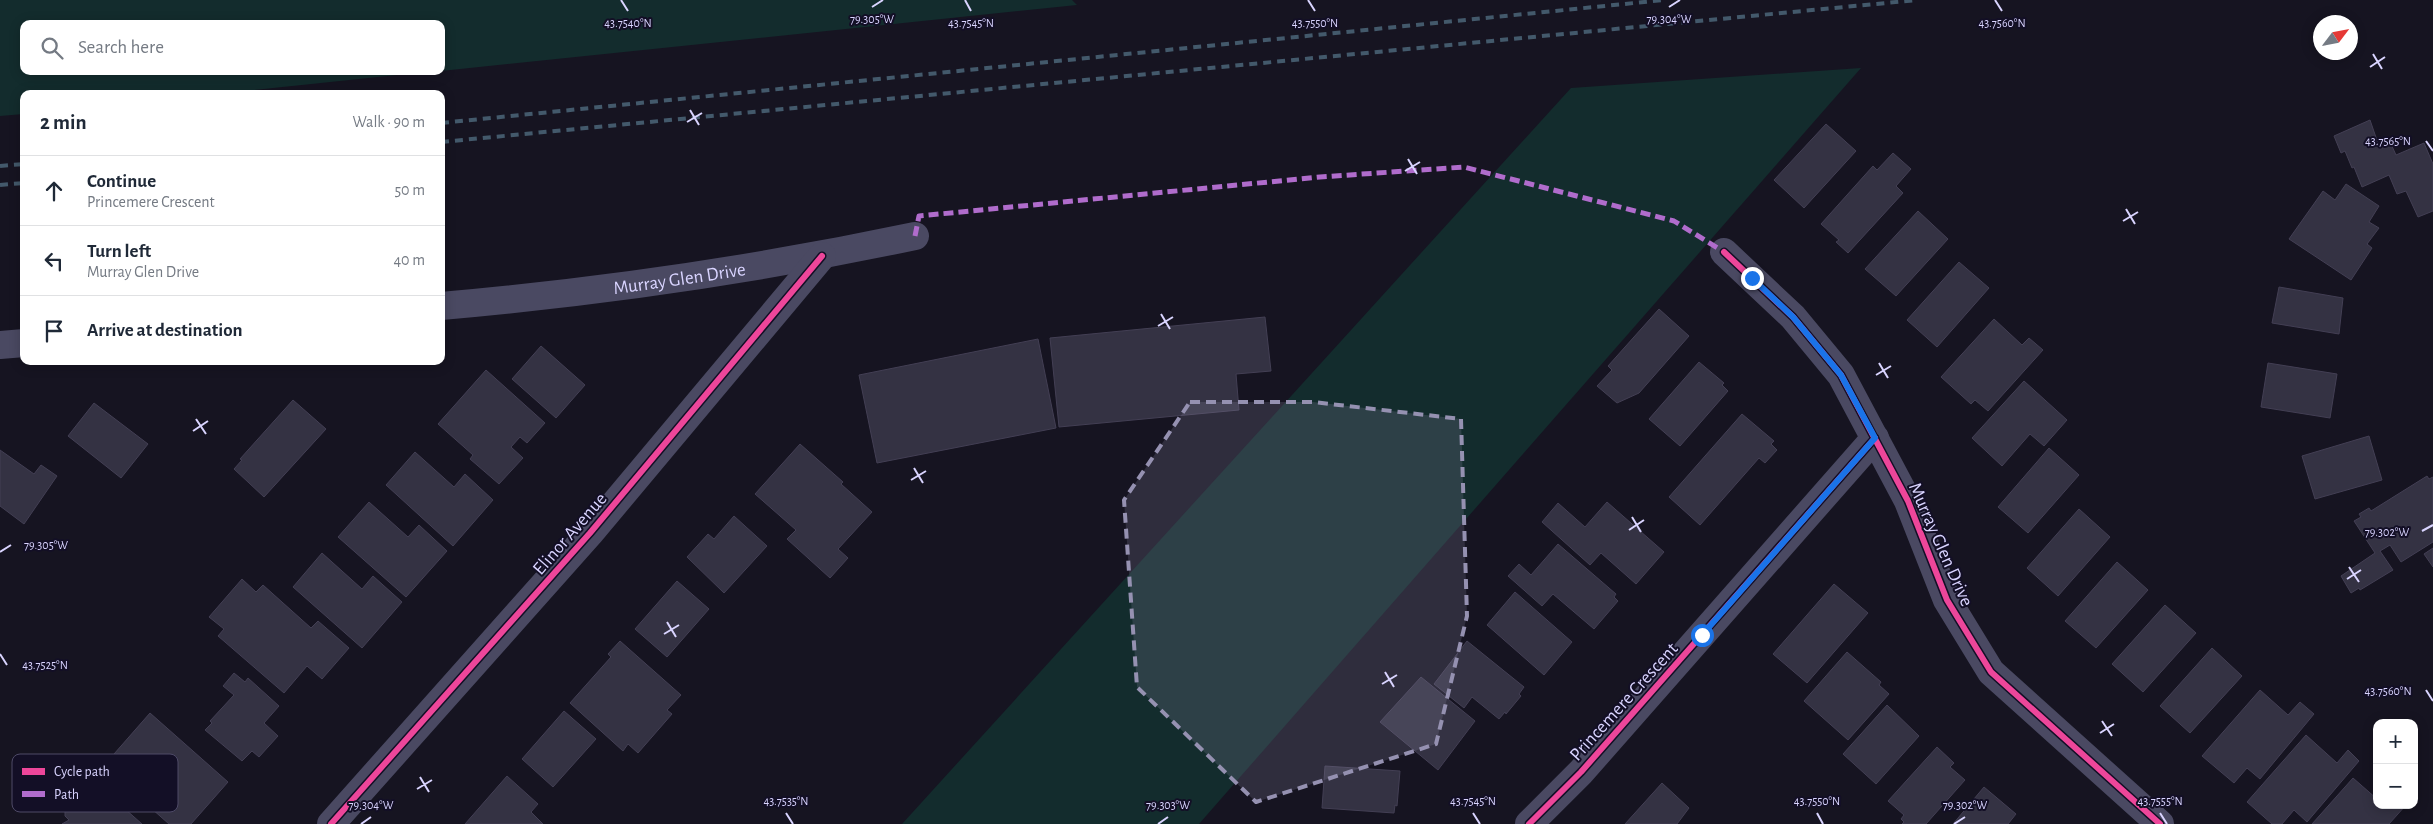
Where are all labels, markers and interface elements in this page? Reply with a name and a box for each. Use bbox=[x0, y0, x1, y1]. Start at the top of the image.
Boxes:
text: 79.305°W bbox=[850, 13, 894, 25]
text: 79.304°W bbox=[1647, 13, 1692, 25]
north arrow bbox=[2313, 15, 2358, 60]
text: 43.7540°N bbox=[604, 17, 652, 29]
text: 43.7545°N bbox=[948, 17, 994, 29]
text: 43.7550°N bbox=[1292, 17, 1338, 29]
text: 43.7560°N bbox=[1978, 17, 2026, 29]
search box bbox=[20, 20, 445, 75]
icon: search bbox=[38, 34, 66, 62]
text: Search here bbox=[78, 38, 164, 57]
text: 2 min bbox=[40, 112, 87, 133]
text: Walk · 90 m bbox=[353, 114, 425, 130]
text: 43.7565°N bbox=[2365, 135, 2411, 147]
text: Continue bbox=[87, 172, 156, 191]
icon: ahead bbox=[40, 177, 68, 205]
text: 50 m bbox=[394, 182, 425, 198]
text: Princemere Crescent bbox=[87, 194, 215, 210]
text: Turn left bbox=[87, 242, 151, 261]
icon: left bbox=[40, 247, 68, 275]
text: 40 m bbox=[393, 252, 425, 268]
street label: Murray Glen Drive bbox=[612, 260, 747, 298]
text: Murray Glen Drive bbox=[87, 264, 199, 280]
route end bbox=[1741, 267, 1764, 290]
icon: arrive bbox=[40, 317, 68, 345]
text: Arrive at destination bbox=[87, 321, 243, 340]
street label: Murray Glen Drive bbox=[1905, 480, 1976, 609]
street label: Elinor Avenue bbox=[529, 489, 611, 579]
text: 79.302°W bbox=[2365, 526, 2410, 538]
text: 79.305°W bbox=[24, 539, 68, 551]
route start bbox=[1691, 624, 1714, 647]
street label: Princemere Crescent bbox=[1566, 639, 1682, 765]
text: 43.7525°N bbox=[22, 659, 68, 671]
text: 43.7560°N bbox=[2364, 685, 2412, 697]
map controls bbox=[2373, 719, 2418, 809]
button: + bbox=[2373, 719, 2418, 764]
legend bbox=[12, 754, 178, 812]
button: − bbox=[2373, 764, 2418, 809]
text: Cycle path bbox=[54, 765, 110, 779]
text: Path bbox=[54, 788, 79, 802]
text: 43.7535°N bbox=[763, 795, 809, 807]
text: 43.7545°N bbox=[1450, 795, 1496, 807]
text: 43.7550°N bbox=[1794, 795, 1840, 807]
text: 43.7555°N bbox=[2137, 795, 2183, 807]
text: 79.304°W bbox=[349, 799, 394, 811]
text: 79.303°W bbox=[1146, 799, 1190, 811]
text: 79.302°W bbox=[1943, 799, 1988, 811]

